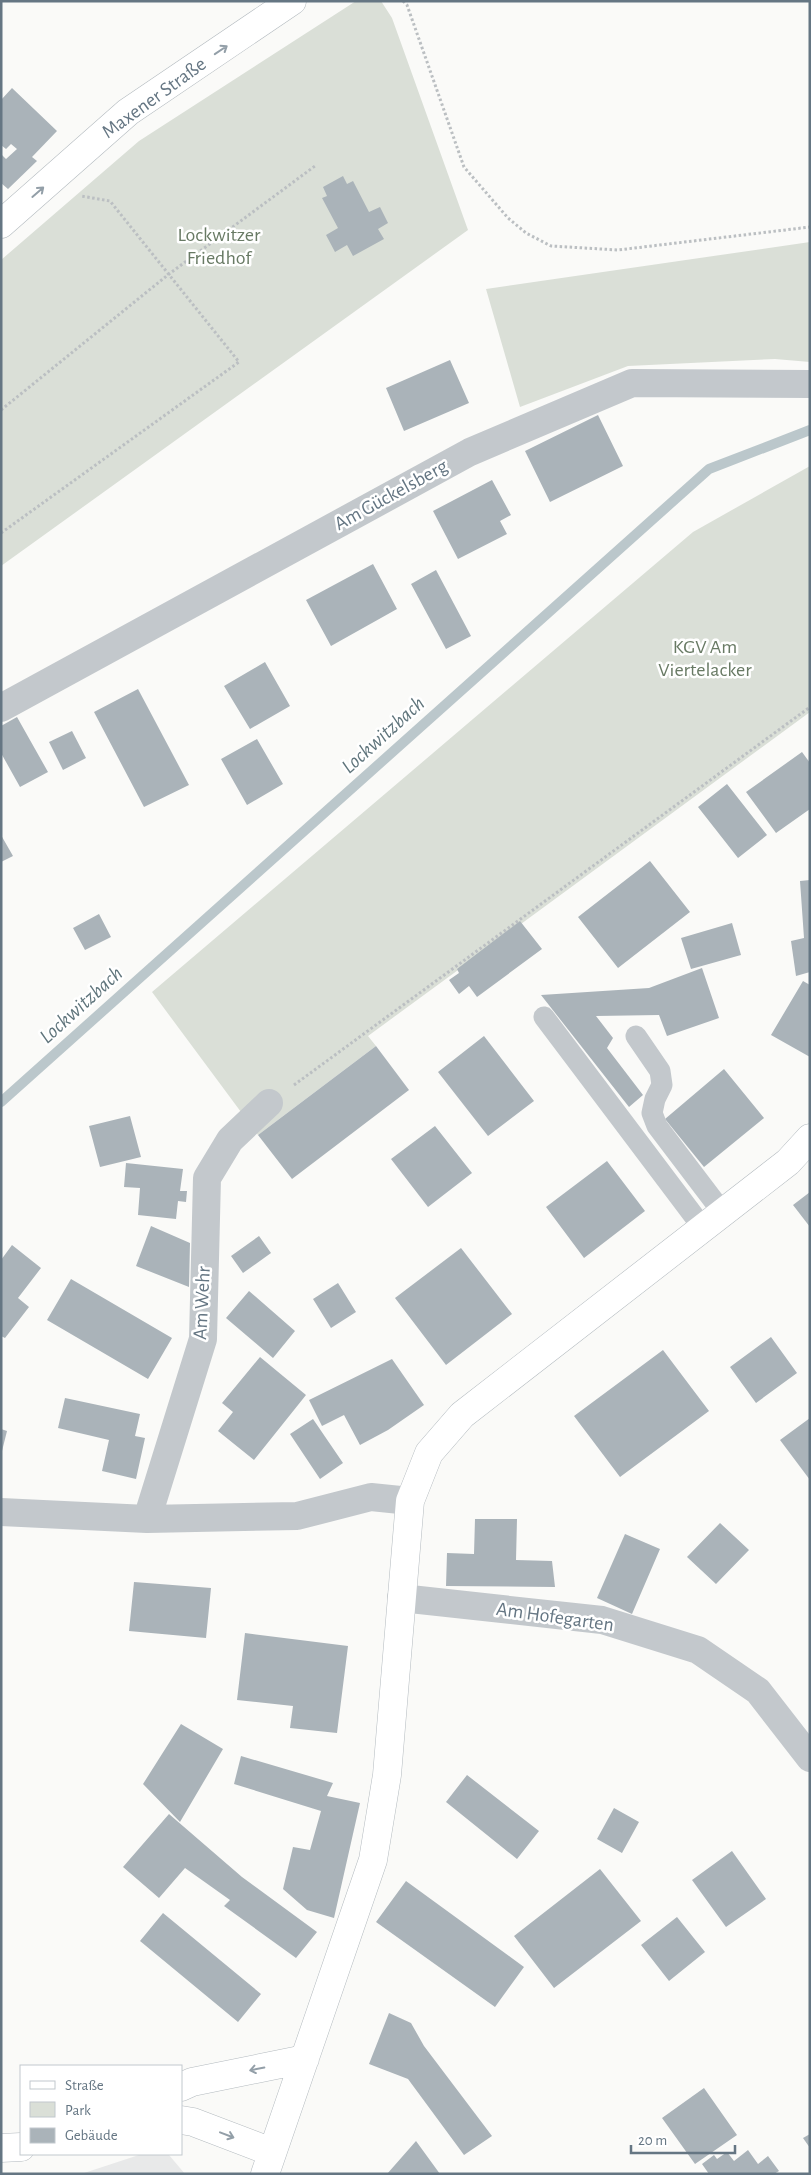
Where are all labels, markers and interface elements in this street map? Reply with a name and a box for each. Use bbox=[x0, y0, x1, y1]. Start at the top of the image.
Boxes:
one-way arrow bbox=[214, 45, 228, 55]
street label: Maxener Straße bbox=[98, 54, 210, 142]
one-way arrow bbox=[31, 186, 44, 198]
park label: Lockwitzer Friedhof bbox=[177, 225, 261, 268]
street label: Am Gückelsberg bbox=[331, 456, 451, 534]
park label: KGV Am Viertelacker bbox=[658, 637, 752, 680]
water label: Lockwitzbach bbox=[338, 693, 428, 777]
water label: Lockwitzbach bbox=[36, 963, 126, 1047]
street label: Am Wehr bbox=[190, 1265, 214, 1340]
street label: Am Hofegarten bbox=[495, 1599, 615, 1635]
one-way arrow bbox=[250, 2064, 266, 2074]
legend bbox=[20, 2065, 182, 2155]
text: Straße bbox=[65, 2078, 104, 2093]
text: Park bbox=[65, 2103, 91, 2118]
scale bar bbox=[631, 2122, 735, 2154]
text: Gebäude bbox=[65, 2128, 118, 2143]
one-way arrow bbox=[219, 2131, 234, 2140]
text: 20 m bbox=[638, 2133, 667, 2148]

